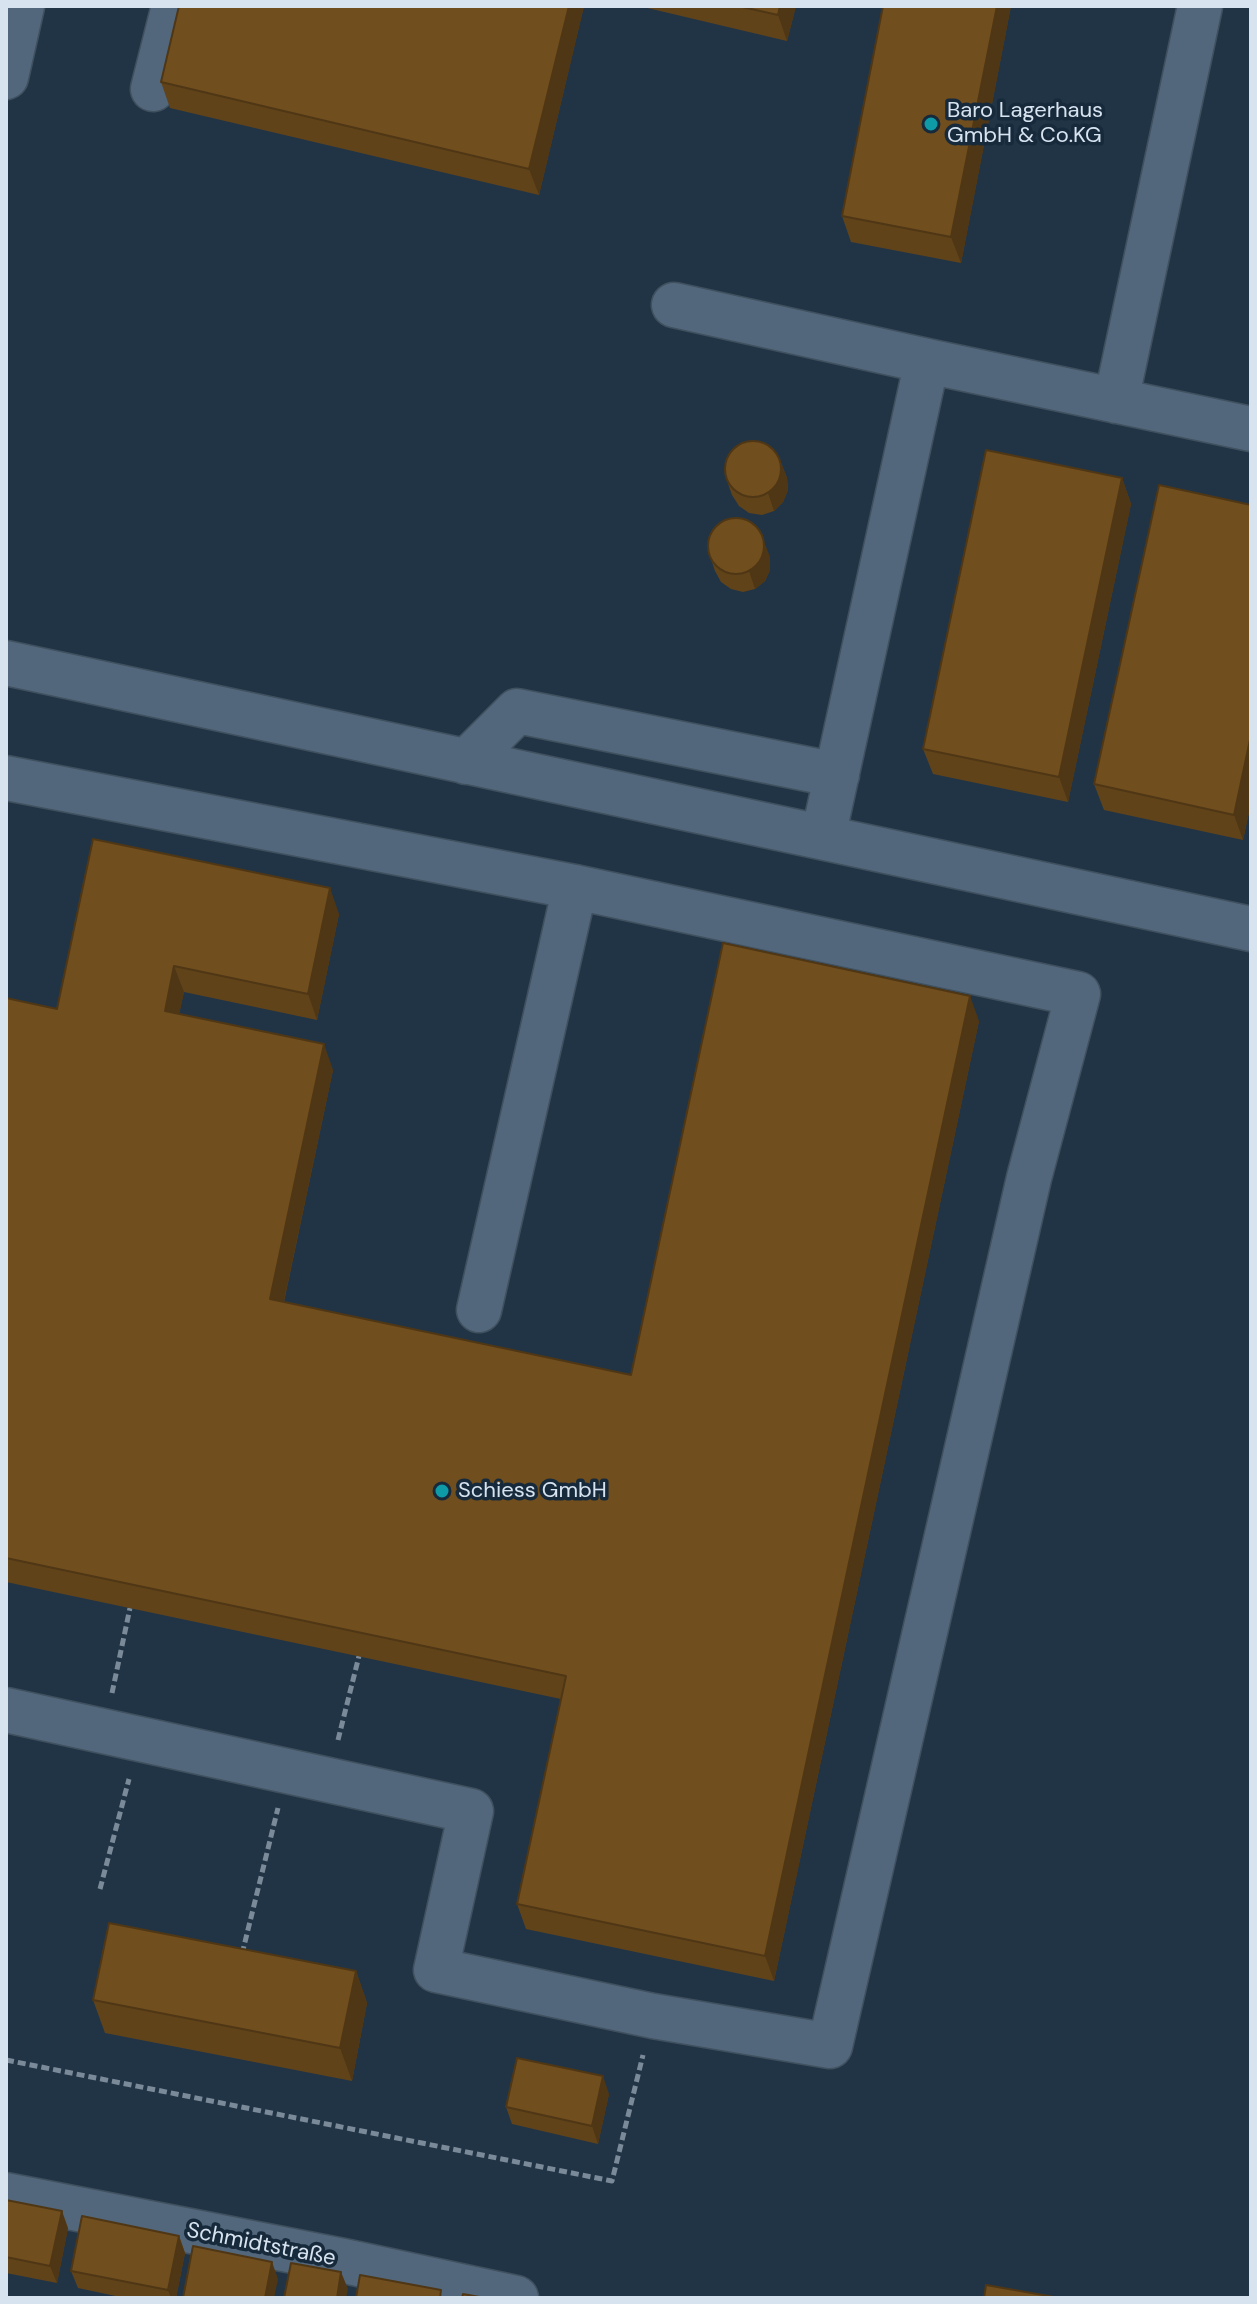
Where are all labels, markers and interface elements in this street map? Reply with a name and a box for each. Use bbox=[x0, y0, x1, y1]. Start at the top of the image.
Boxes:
place label: Baro Lagerhaus GmbH & Co.KG bbox=[947, 98, 1103, 150]
marker: Baro Lagerhaus GmbH & Co.KG bbox=[922, 115, 940, 133]
place label: Schiess GmbH bbox=[458, 1478, 607, 1504]
marker: Schiess GmbH bbox=[433, 1482, 451, 1500]
street label: Schmidtstraße bbox=[184, 2218, 338, 2272]

